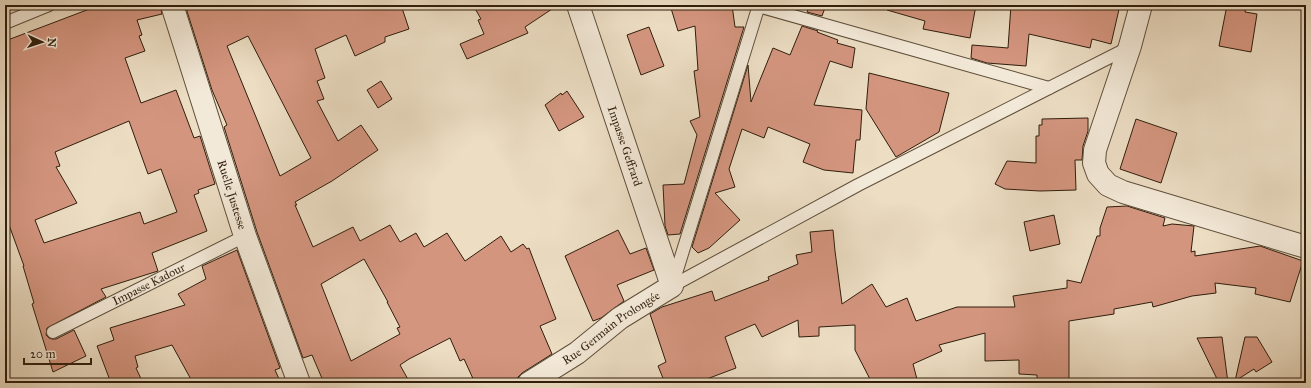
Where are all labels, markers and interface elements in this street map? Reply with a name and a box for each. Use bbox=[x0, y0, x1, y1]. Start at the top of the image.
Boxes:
north arrow bbox=[22, 22, 62, 62]
text: N bbox=[45, 37, 58, 48]
street label: Impasse Geffrard bbox=[605, 104, 645, 188]
street label: Ruelle Justesse bbox=[214, 158, 250, 231]
street label: Impasse Kadour bbox=[110, 260, 188, 308]
street label: Rue Germain Prolongée bbox=[560, 288, 662, 367]
scale bar bbox=[24, 340, 91, 366]
text: 20 m bbox=[30, 347, 56, 361]

